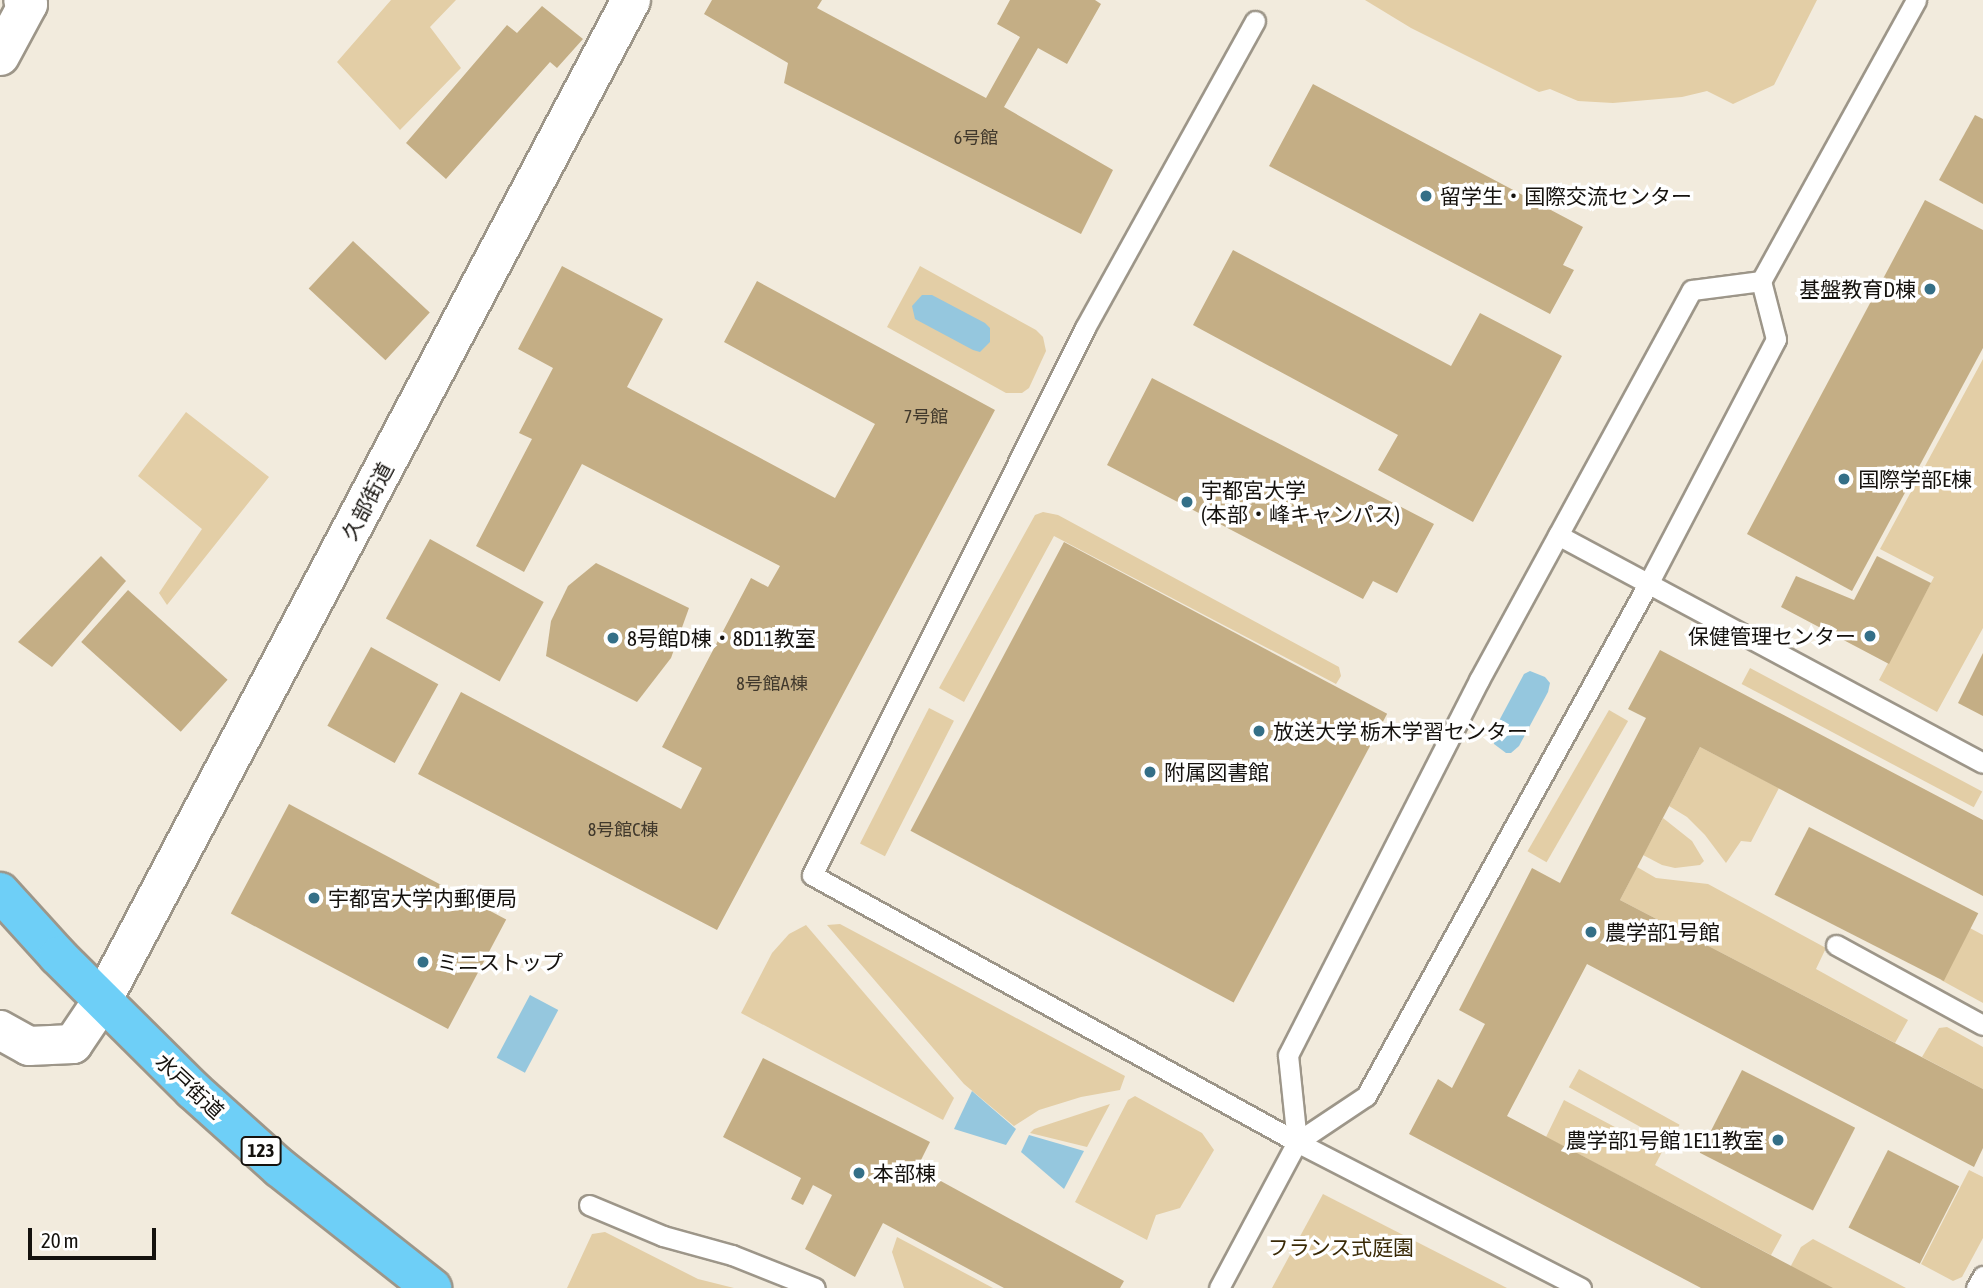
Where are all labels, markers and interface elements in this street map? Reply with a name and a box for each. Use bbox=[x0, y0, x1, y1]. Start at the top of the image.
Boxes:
house number: 6号館 bbox=[954, 127, 998, 149]
place label: 留学生・国際交流センター bbox=[1440, 183, 1692, 209]
marker: 留学生・国際交流センター bbox=[1418, 188, 1434, 204]
place label: 基盤教育D棟 bbox=[1799, 276, 1916, 302]
marker: 基盤教育D棟 bbox=[1922, 281, 1938, 297]
house number: 7号館 bbox=[904, 406, 948, 428]
street label: 久部街道 bbox=[336, 458, 398, 544]
place label: 国際学部E棟 bbox=[1858, 466, 1972, 492]
marker: 国際学部E棟 bbox=[1836, 471, 1852, 487]
place label: 宇都宮大学 (本部・峰キャンパス) bbox=[1201, 477, 1400, 527]
marker: 宇都宮大学 (本部・峰キャンパス) bbox=[1179, 494, 1195, 510]
place label: 保健管理センター bbox=[1688, 623, 1856, 649]
place label: 8号館D棟・8D11教室 bbox=[627, 625, 816, 651]
marker: 保健管理センター bbox=[1862, 628, 1878, 644]
marker: 8号館D棟・8D11教室 bbox=[605, 630, 621, 646]
house number: 8号館A棟 bbox=[736, 673, 808, 695]
place label: 放送大学 栃木学習センター bbox=[1273, 718, 1528, 744]
marker: 放送大学 栃木学習センター bbox=[1251, 723, 1267, 739]
place label: 附属図書館 bbox=[1164, 759, 1269, 785]
marker: 附属図書館 bbox=[1142, 764, 1158, 780]
house number: 8号館C棟 bbox=[588, 819, 658, 841]
place label: 宇都宮大学内郵便局 bbox=[328, 885, 517, 911]
marker: 宇都宮大学内郵便局 bbox=[306, 890, 322, 906]
place label: 農学部1号館 bbox=[1605, 919, 1720, 945]
marker: 農学部1号館 bbox=[1583, 924, 1599, 940]
place label: ミニストップ bbox=[437, 949, 563, 975]
marker: ミニストップ bbox=[415, 954, 431, 970]
street label: 水戸街道 bbox=[151, 1048, 229, 1124]
place label: 農学部1号館 1E11教室 bbox=[1566, 1127, 1764, 1153]
marker: 農学部1号館 1E11教室 bbox=[1770, 1132, 1786, 1148]
road number: 123 bbox=[240, 1135, 282, 1166]
place label: 本部棟 bbox=[873, 1160, 936, 1186]
marker: 本部棟 bbox=[851, 1165, 867, 1181]
scale bar bbox=[32, 1214, 159, 1258]
text: 20 m bbox=[41, 1228, 79, 1252]
park label: フランス式庭園 bbox=[1268, 1234, 1414, 1260]

